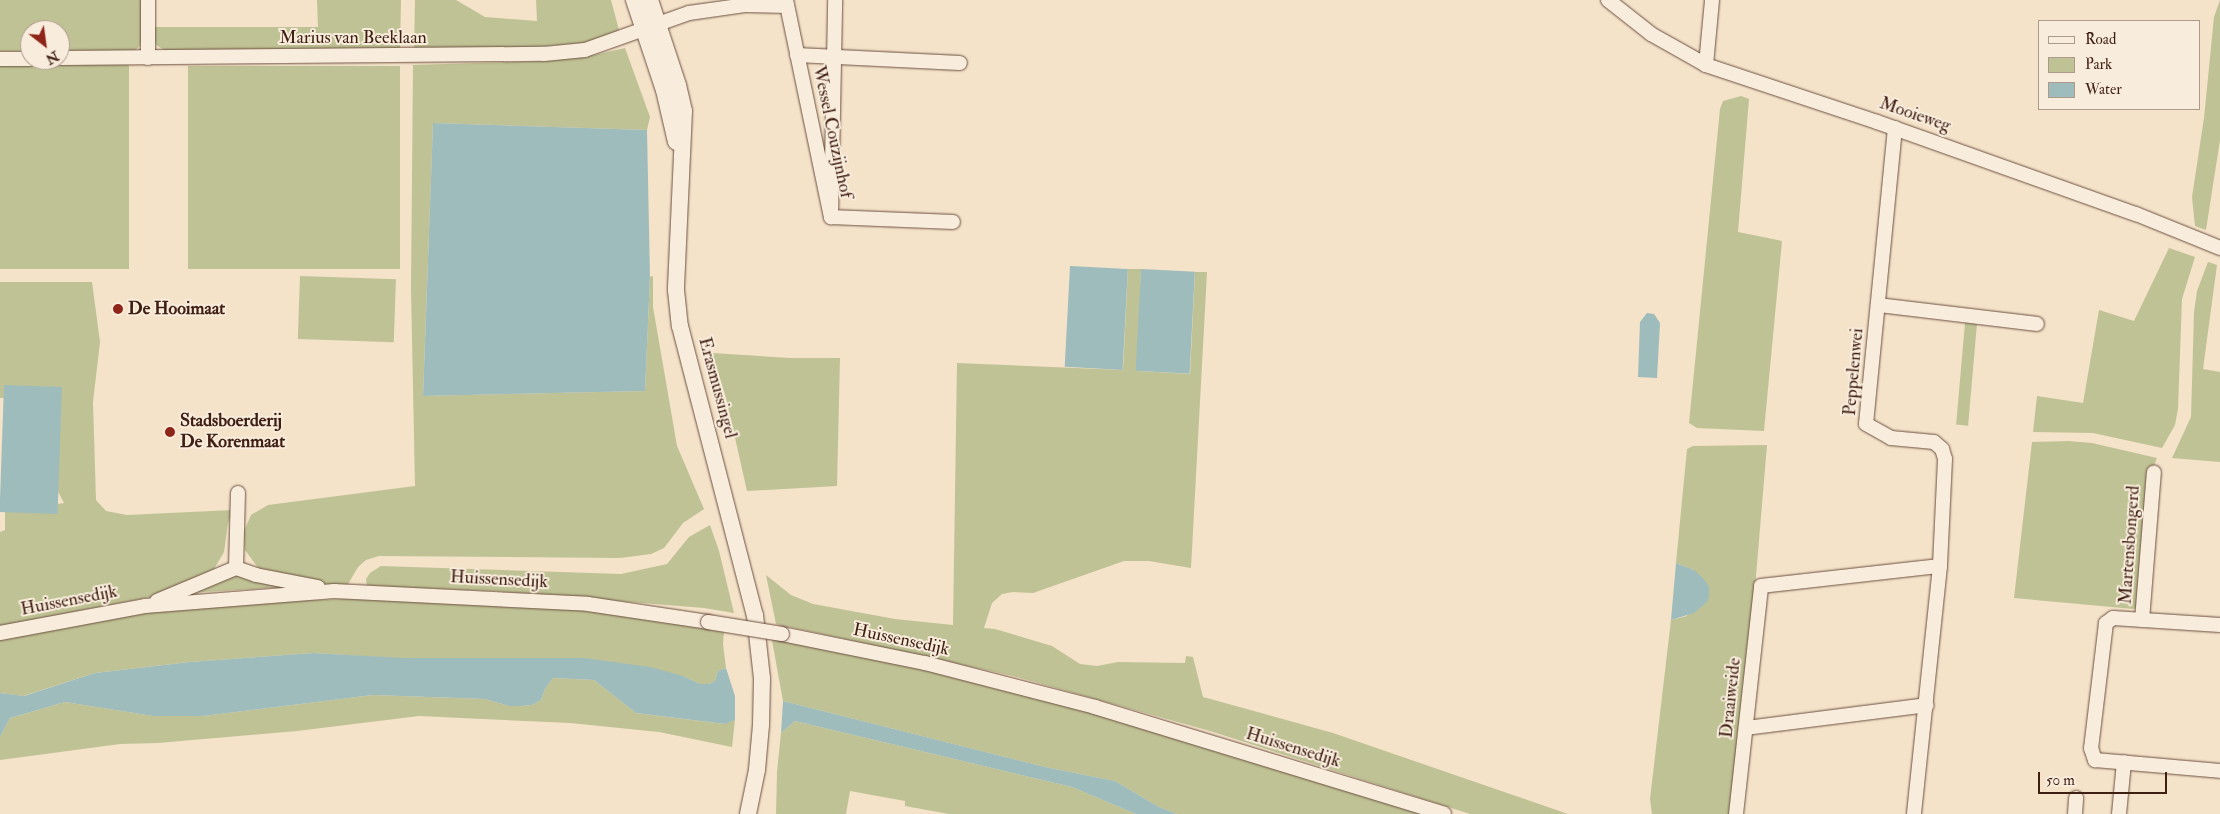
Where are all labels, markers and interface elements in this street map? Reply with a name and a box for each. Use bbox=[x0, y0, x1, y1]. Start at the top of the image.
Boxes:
north arrow bbox=[20, 20, 70, 70]
legend bbox=[2038, 20, 2200, 110]
street label: Marius van Beeklaan bbox=[279, 27, 427, 49]
text: Road bbox=[2085, 30, 2116, 49]
text: N bbox=[43, 47, 62, 68]
text: Park bbox=[2085, 55, 2112, 74]
street label: Wessel Couzijnhof bbox=[807, 64, 857, 200]
text: Water bbox=[2085, 80, 2122, 99]
street label: Mooieweg bbox=[1877, 93, 1953, 137]
place label: De Hooimaat bbox=[128, 298, 225, 320]
marker: De Hooimaat bbox=[112, 303, 124, 315]
street label: Peppelenwei bbox=[1839, 327, 1869, 417]
street label: Erasmussingel bbox=[693, 335, 741, 441]
place label: Stadsboerderij De Korenmaat bbox=[180, 411, 285, 454]
marker: Stadsboerderij De Korenmaat bbox=[164, 426, 176, 438]
street label: Martensbongerd bbox=[2115, 485, 2145, 605]
street label: Huissensedijk bbox=[450, 567, 548, 593]
street label: Huissensedijk bbox=[19, 581, 119, 621]
street label: Huissensedijk bbox=[851, 619, 951, 661]
street label: Draaiweide bbox=[1716, 657, 1746, 739]
street label: Huissensedijk bbox=[1243, 723, 1343, 773]
scale bar bbox=[2040, 762, 2169, 794]
text: 50 m bbox=[2046, 771, 2075, 790]

